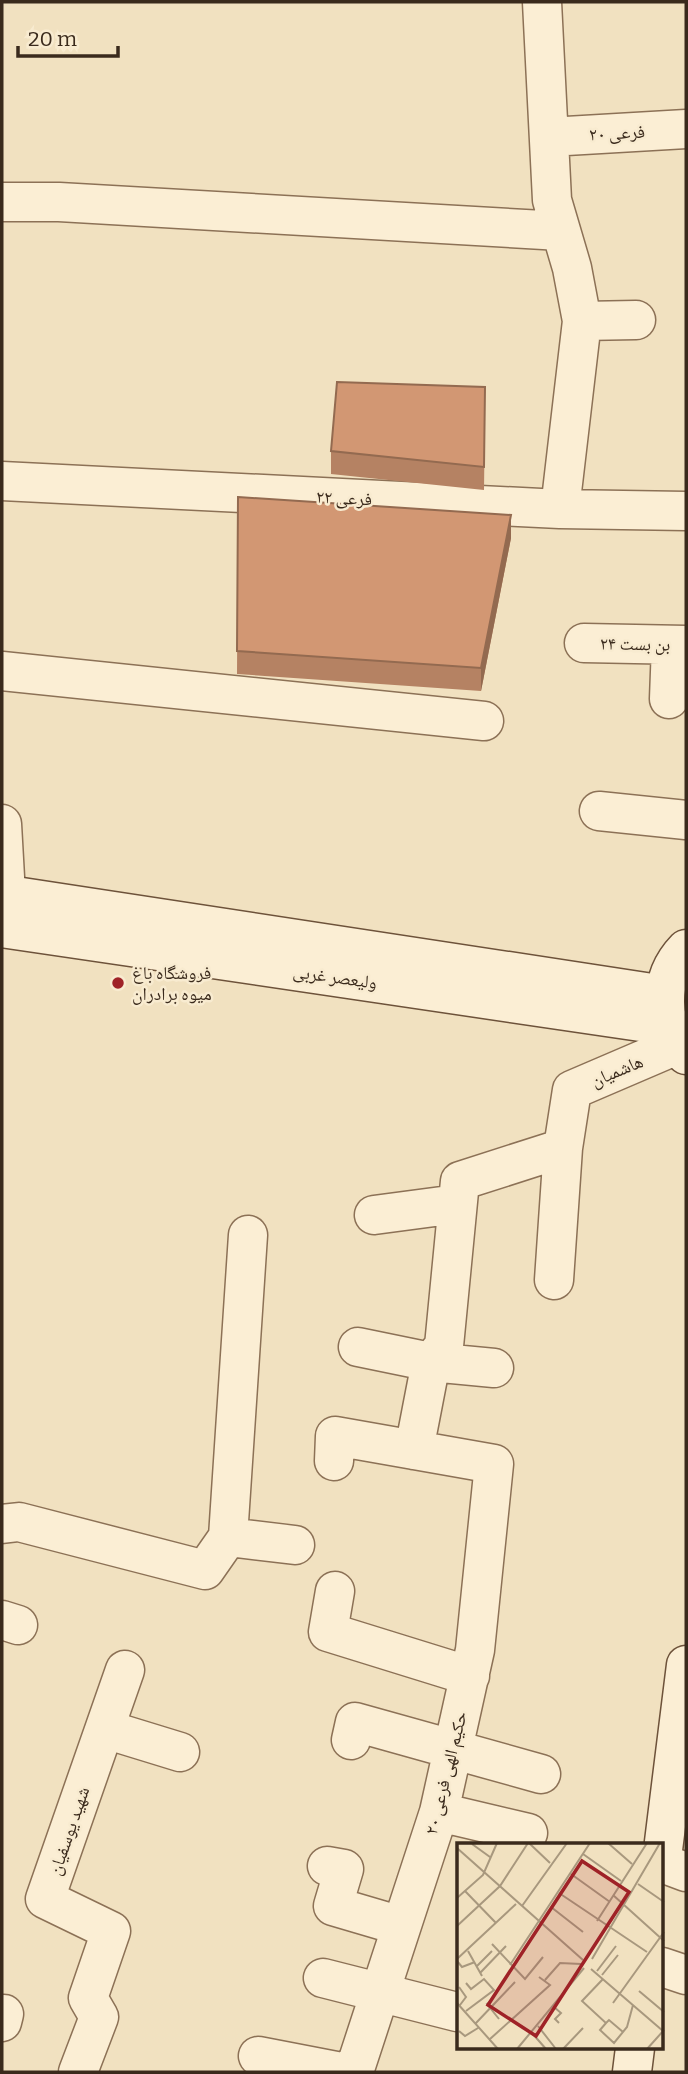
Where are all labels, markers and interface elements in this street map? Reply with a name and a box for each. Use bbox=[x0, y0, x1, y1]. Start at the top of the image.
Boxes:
scale bar bbox=[18, 14, 117, 58]
text: 20 m bbox=[28, 26, 77, 52]
street label: فرعی ۲۰ bbox=[588, 121, 646, 145]
street label: فرعی ۲۲ bbox=[315, 486, 373, 510]
street label: بن بست ۲۴ bbox=[600, 632, 670, 656]
street label: ولیعصر غربی bbox=[292, 960, 378, 994]
place label: فروشگاه باغ میوه برادران bbox=[132, 962, 212, 1005]
marker: فروشگاه باغ میوه برادران bbox=[110, 975, 126, 991]
street label: هاشمیان bbox=[588, 1050, 646, 1092]
street label: حکیم الهی فرعی ۲۰ bbox=[420, 1709, 473, 1837]
street label: شهید یوسفیان bbox=[44, 1784, 94, 1878]
inset map bbox=[457, 1843, 664, 2050]

